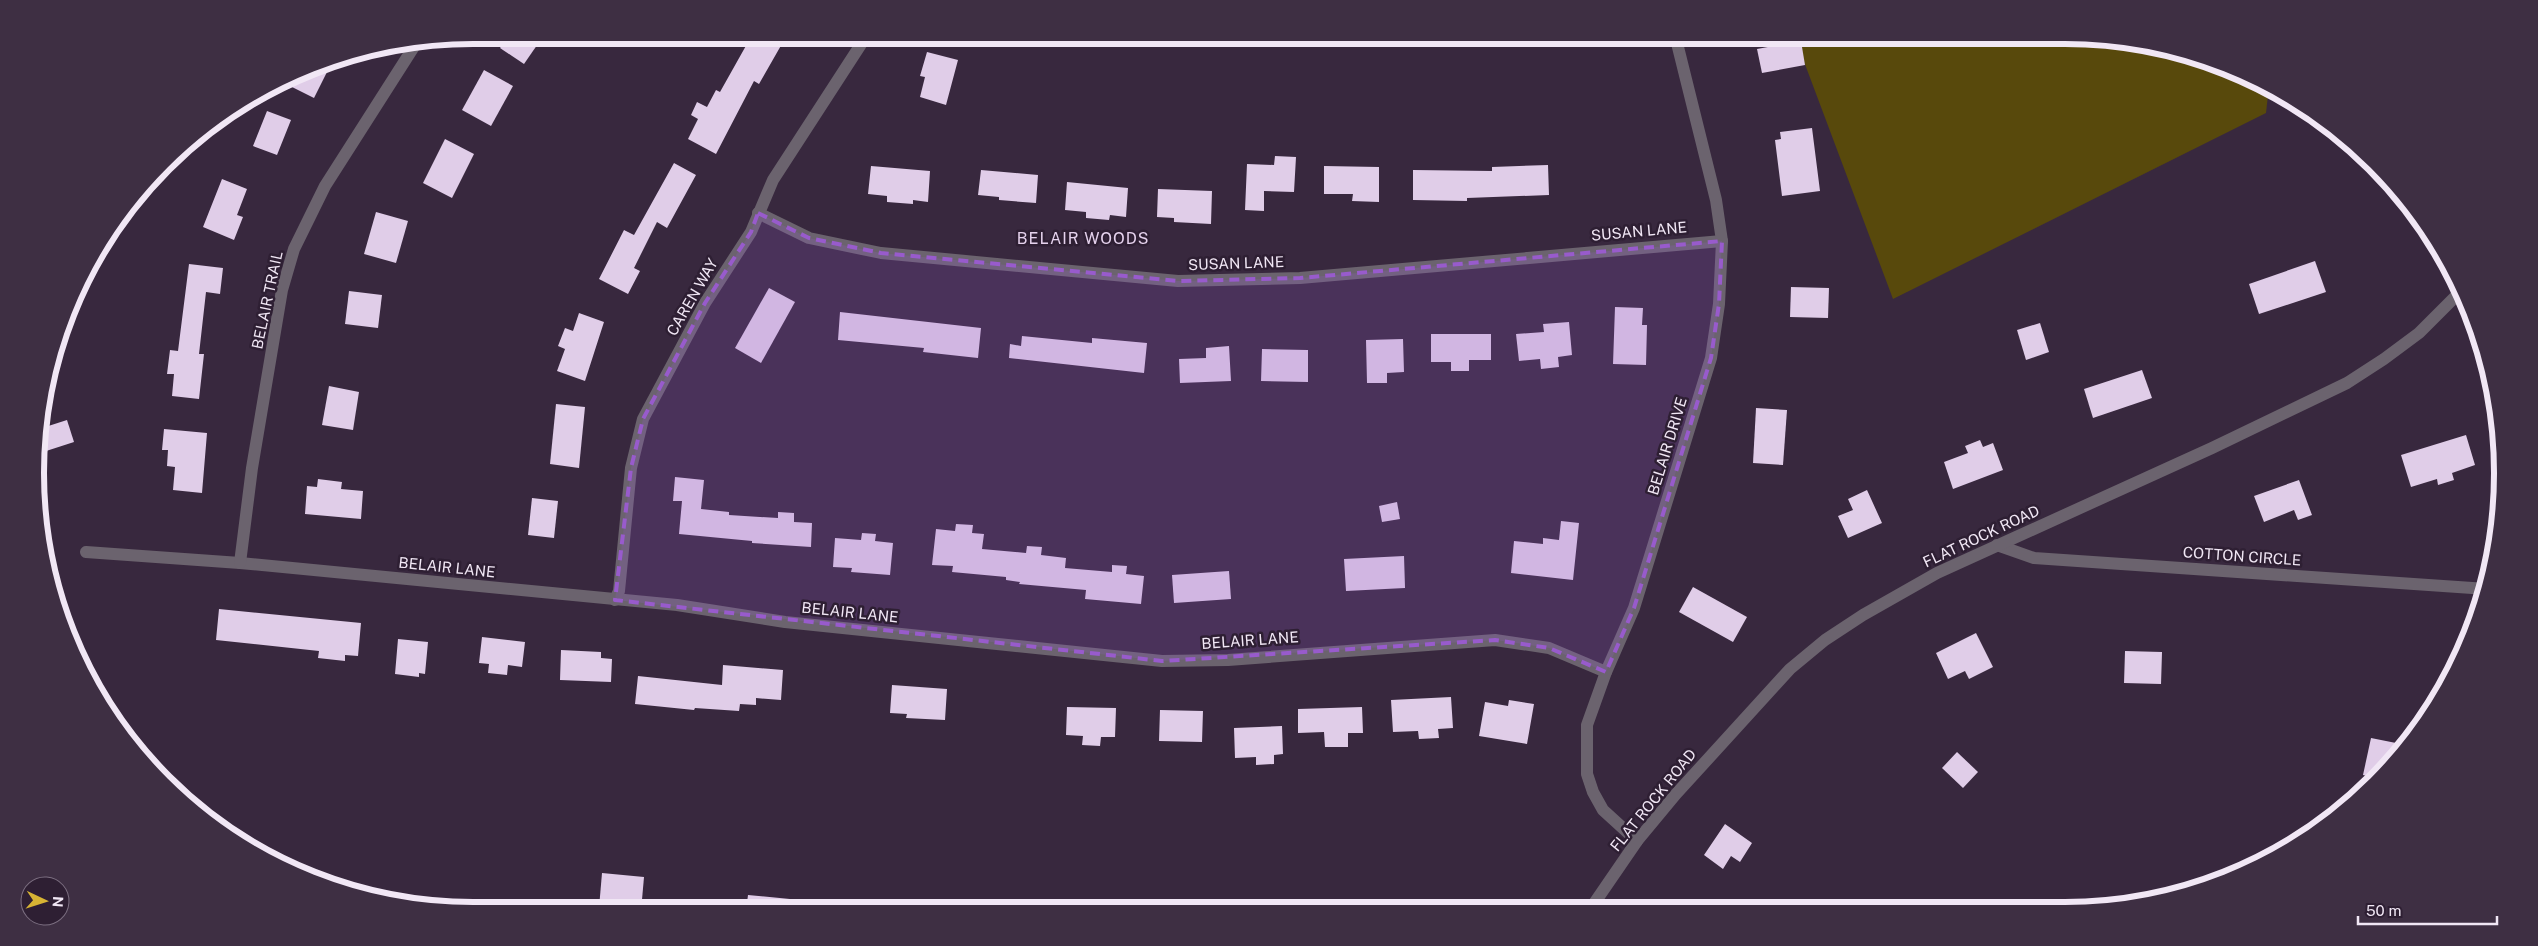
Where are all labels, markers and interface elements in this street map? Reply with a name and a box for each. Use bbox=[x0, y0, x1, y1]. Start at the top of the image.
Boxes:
street label: SUSAN LANE bbox=[1590, 218, 1688, 244]
district label: BELAIR WOODS bbox=[1017, 229, 1149, 248]
street label: BELAIR TRAIL bbox=[248, 249, 286, 351]
street label: SUSAN LANE bbox=[1188, 253, 1284, 273]
street label: CAREN WAY bbox=[663, 255, 721, 339]
street label: BELAIR DRIVE bbox=[1644, 395, 1690, 497]
street label: FLAT ROCK ROAD bbox=[1920, 502, 2042, 570]
street label: COTTON CIRCLE bbox=[2182, 543, 2302, 569]
street label: BELAIR LANE bbox=[398, 553, 496, 581]
street label: BELAIR LANE bbox=[801, 598, 899, 626]
street label: BELAIR LANE bbox=[1201, 628, 1299, 652]
street label: FLAT ROCK ROAD bbox=[1607, 746, 1699, 854]
north arrow bbox=[20, 876, 70, 926]
scale bar bbox=[2358, 894, 2497, 926]
text: N bbox=[50, 896, 66, 908]
text: 50 m bbox=[2366, 902, 2401, 919]

